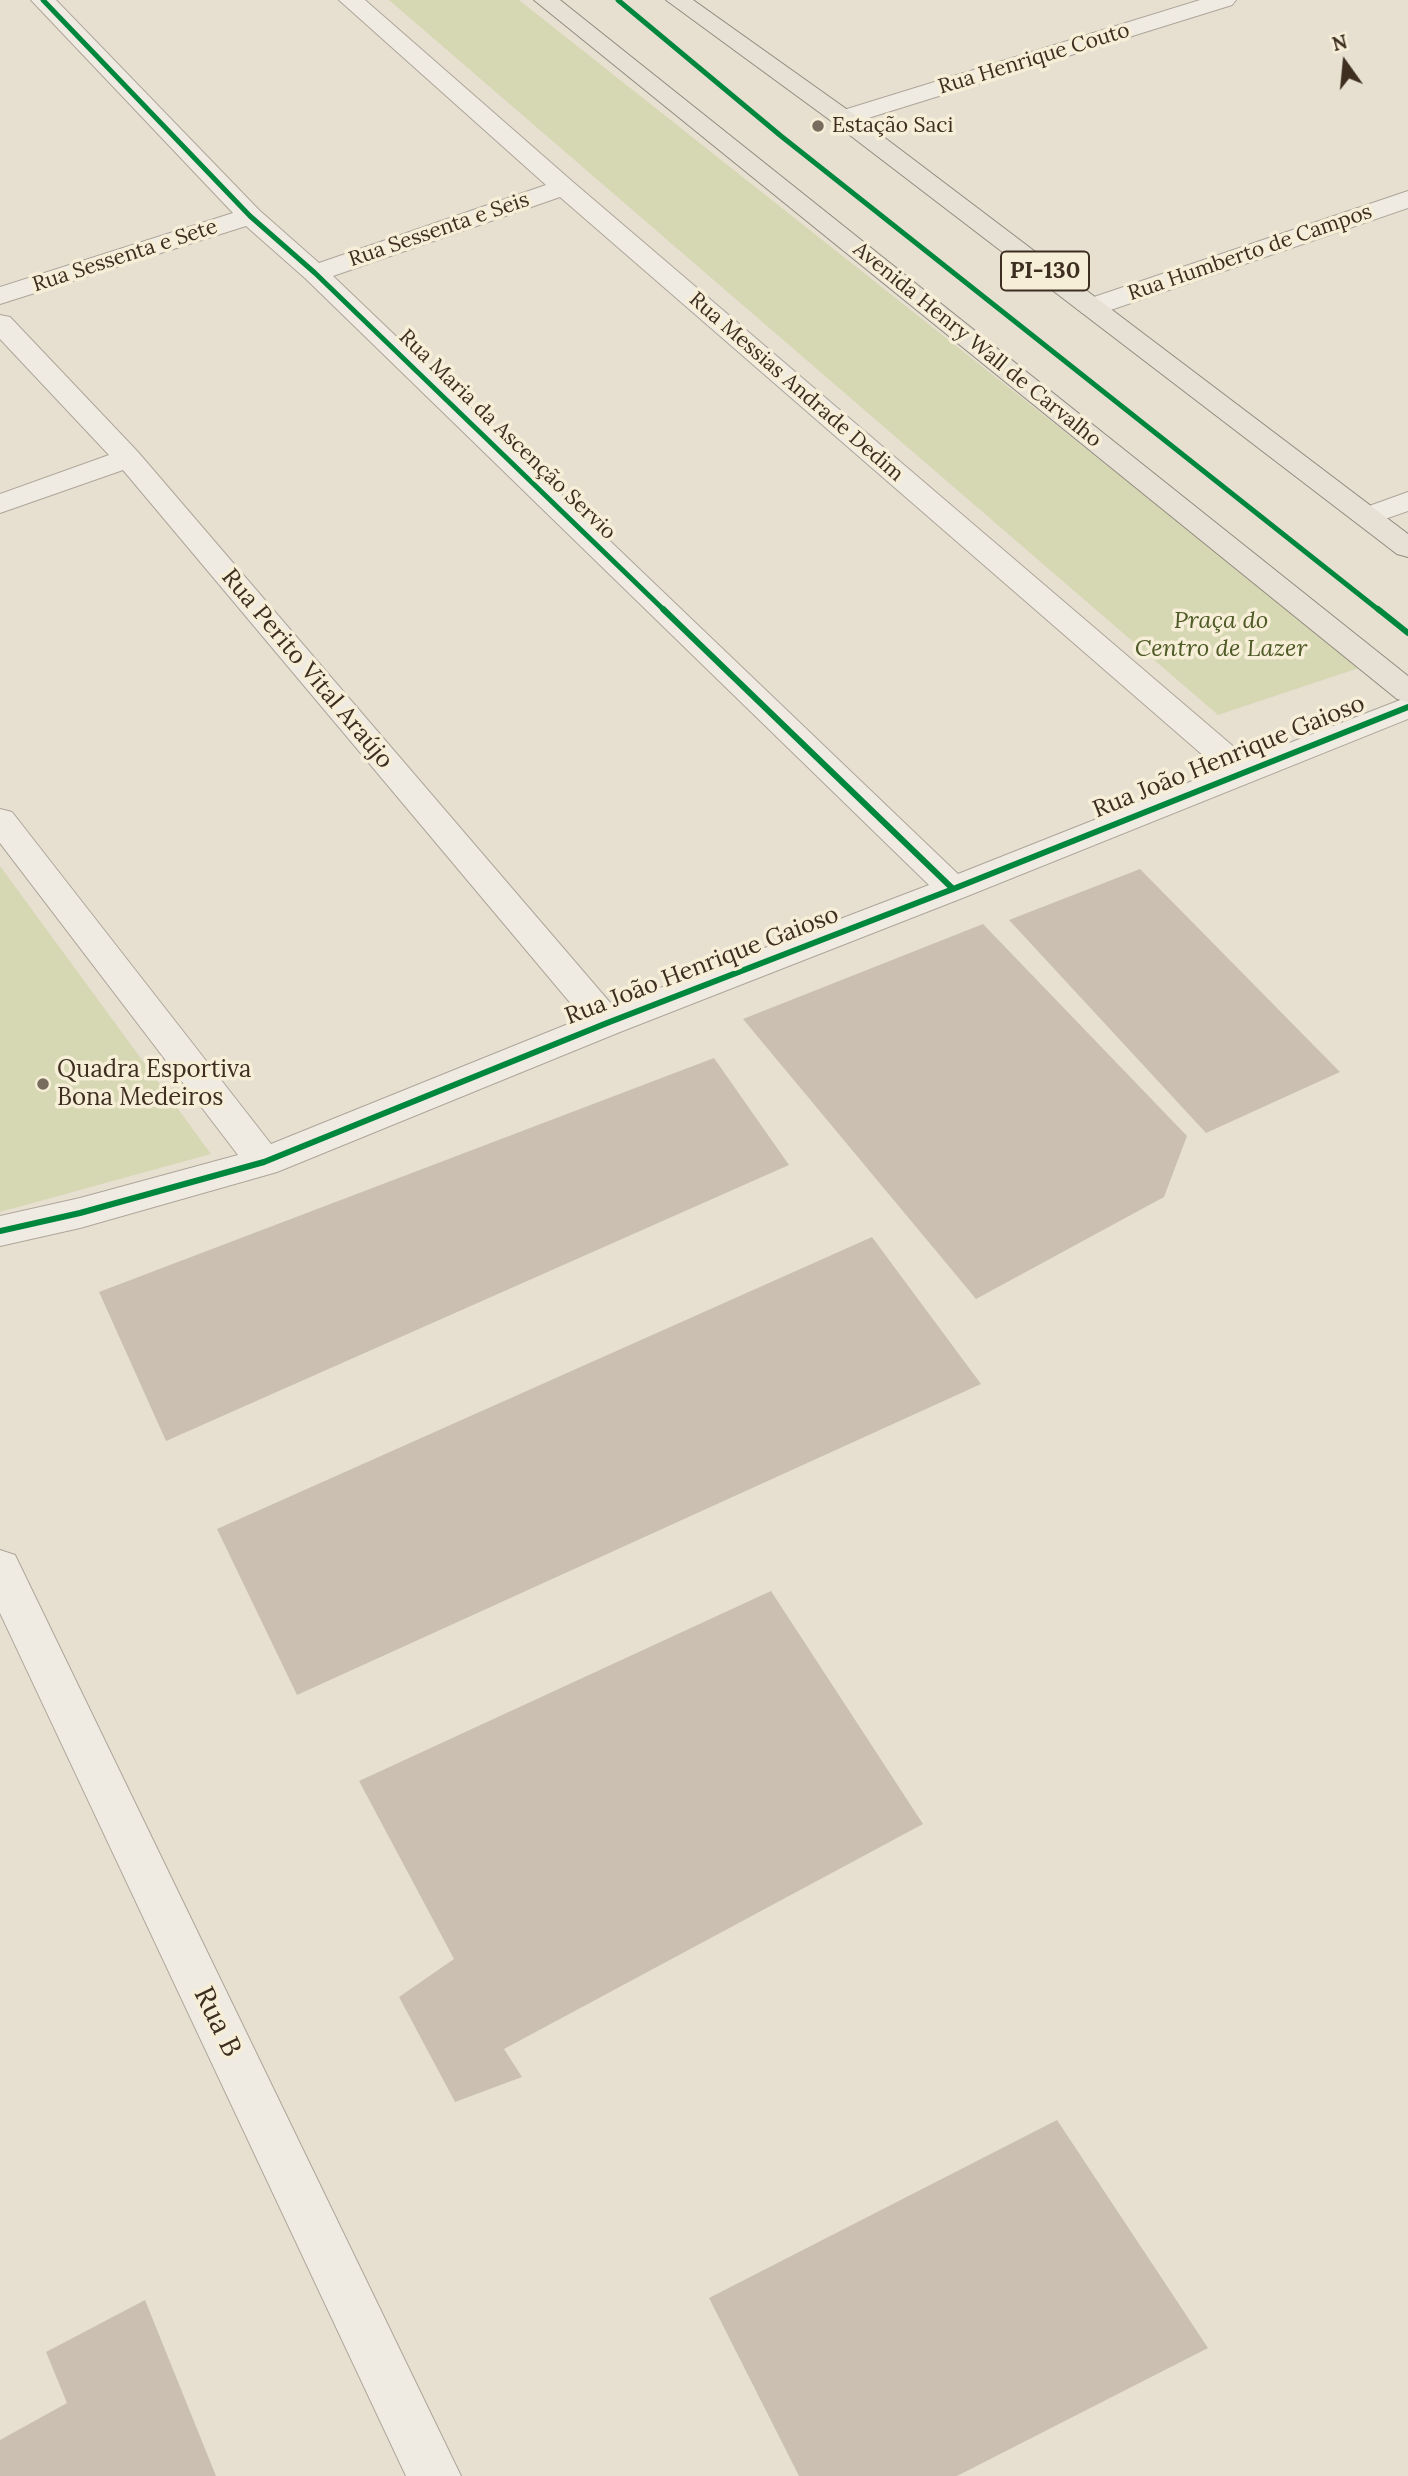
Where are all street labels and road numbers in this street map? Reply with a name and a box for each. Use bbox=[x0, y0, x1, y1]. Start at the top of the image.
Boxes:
street label: Rua Henrique Couto bbox=[935, 18, 1133, 100]
street label: Rua Sessenta e Seis bbox=[346, 187, 532, 273]
street label: Rua Humberto de Campos bbox=[1125, 199, 1375, 307]
street label: Rua Sessenta e Sete bbox=[29, 214, 221, 298]
street label: Avenida Henry Wall de Carvalho bbox=[848, 237, 1106, 453]
road number: PI-130 bbox=[1001, 252, 1089, 290]
street label: Rua Messias Andrade Dedim bbox=[684, 287, 908, 487]
street label: Rua Maria da Ascenção Servio bbox=[393, 325, 621, 545]
street label: Rua Perito Vital Araújo bbox=[215, 563, 399, 775]
street label: Rua João Henrique Gaioso bbox=[1089, 689, 1369, 825]
street label: Rua João Henrique Gaioso bbox=[561, 900, 843, 1032]
street label: Rua B bbox=[186, 1982, 248, 2062]

